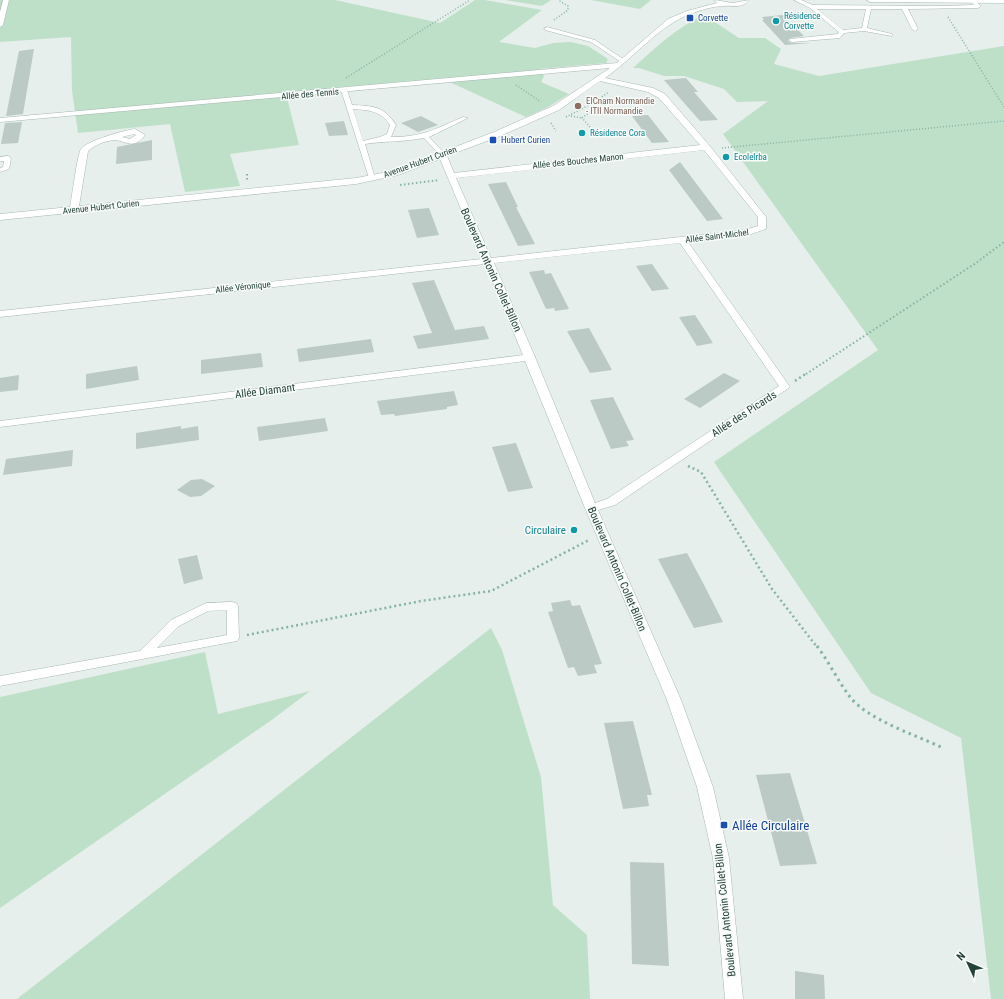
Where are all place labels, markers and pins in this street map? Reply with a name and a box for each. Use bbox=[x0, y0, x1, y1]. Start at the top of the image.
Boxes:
place label: Résidence Corvette bbox=[784, 11, 821, 31]
marker: Corvette bbox=[685, 13, 695, 23]
place label: Corvette bbox=[698, 13, 728, 23]
marker: Résidence Corvette bbox=[771, 16, 781, 26]
place label: EICnam Normandie - ITII Normandie bbox=[586, 96, 654, 116]
marker: EICnam Normandie - ITII Normandie bbox=[573, 101, 583, 111]
marker: Résidence Cora bbox=[577, 128, 587, 138]
place label: Résidence Cora bbox=[590, 128, 645, 138]
marker: Hubert Curien bbox=[488, 135, 498, 145]
place label: Hubert Curien bbox=[501, 135, 550, 145]
marker: Ecolelrba bbox=[721, 152, 731, 162]
place label: Ecolelrba bbox=[734, 152, 767, 162]
place label: Circulaire bbox=[525, 524, 566, 537]
marker: Circulaire bbox=[569, 525, 579, 535]
place label: Allée Circulaire bbox=[732, 818, 809, 833]
marker: Allée Circulaire bbox=[719, 820, 729, 830]

